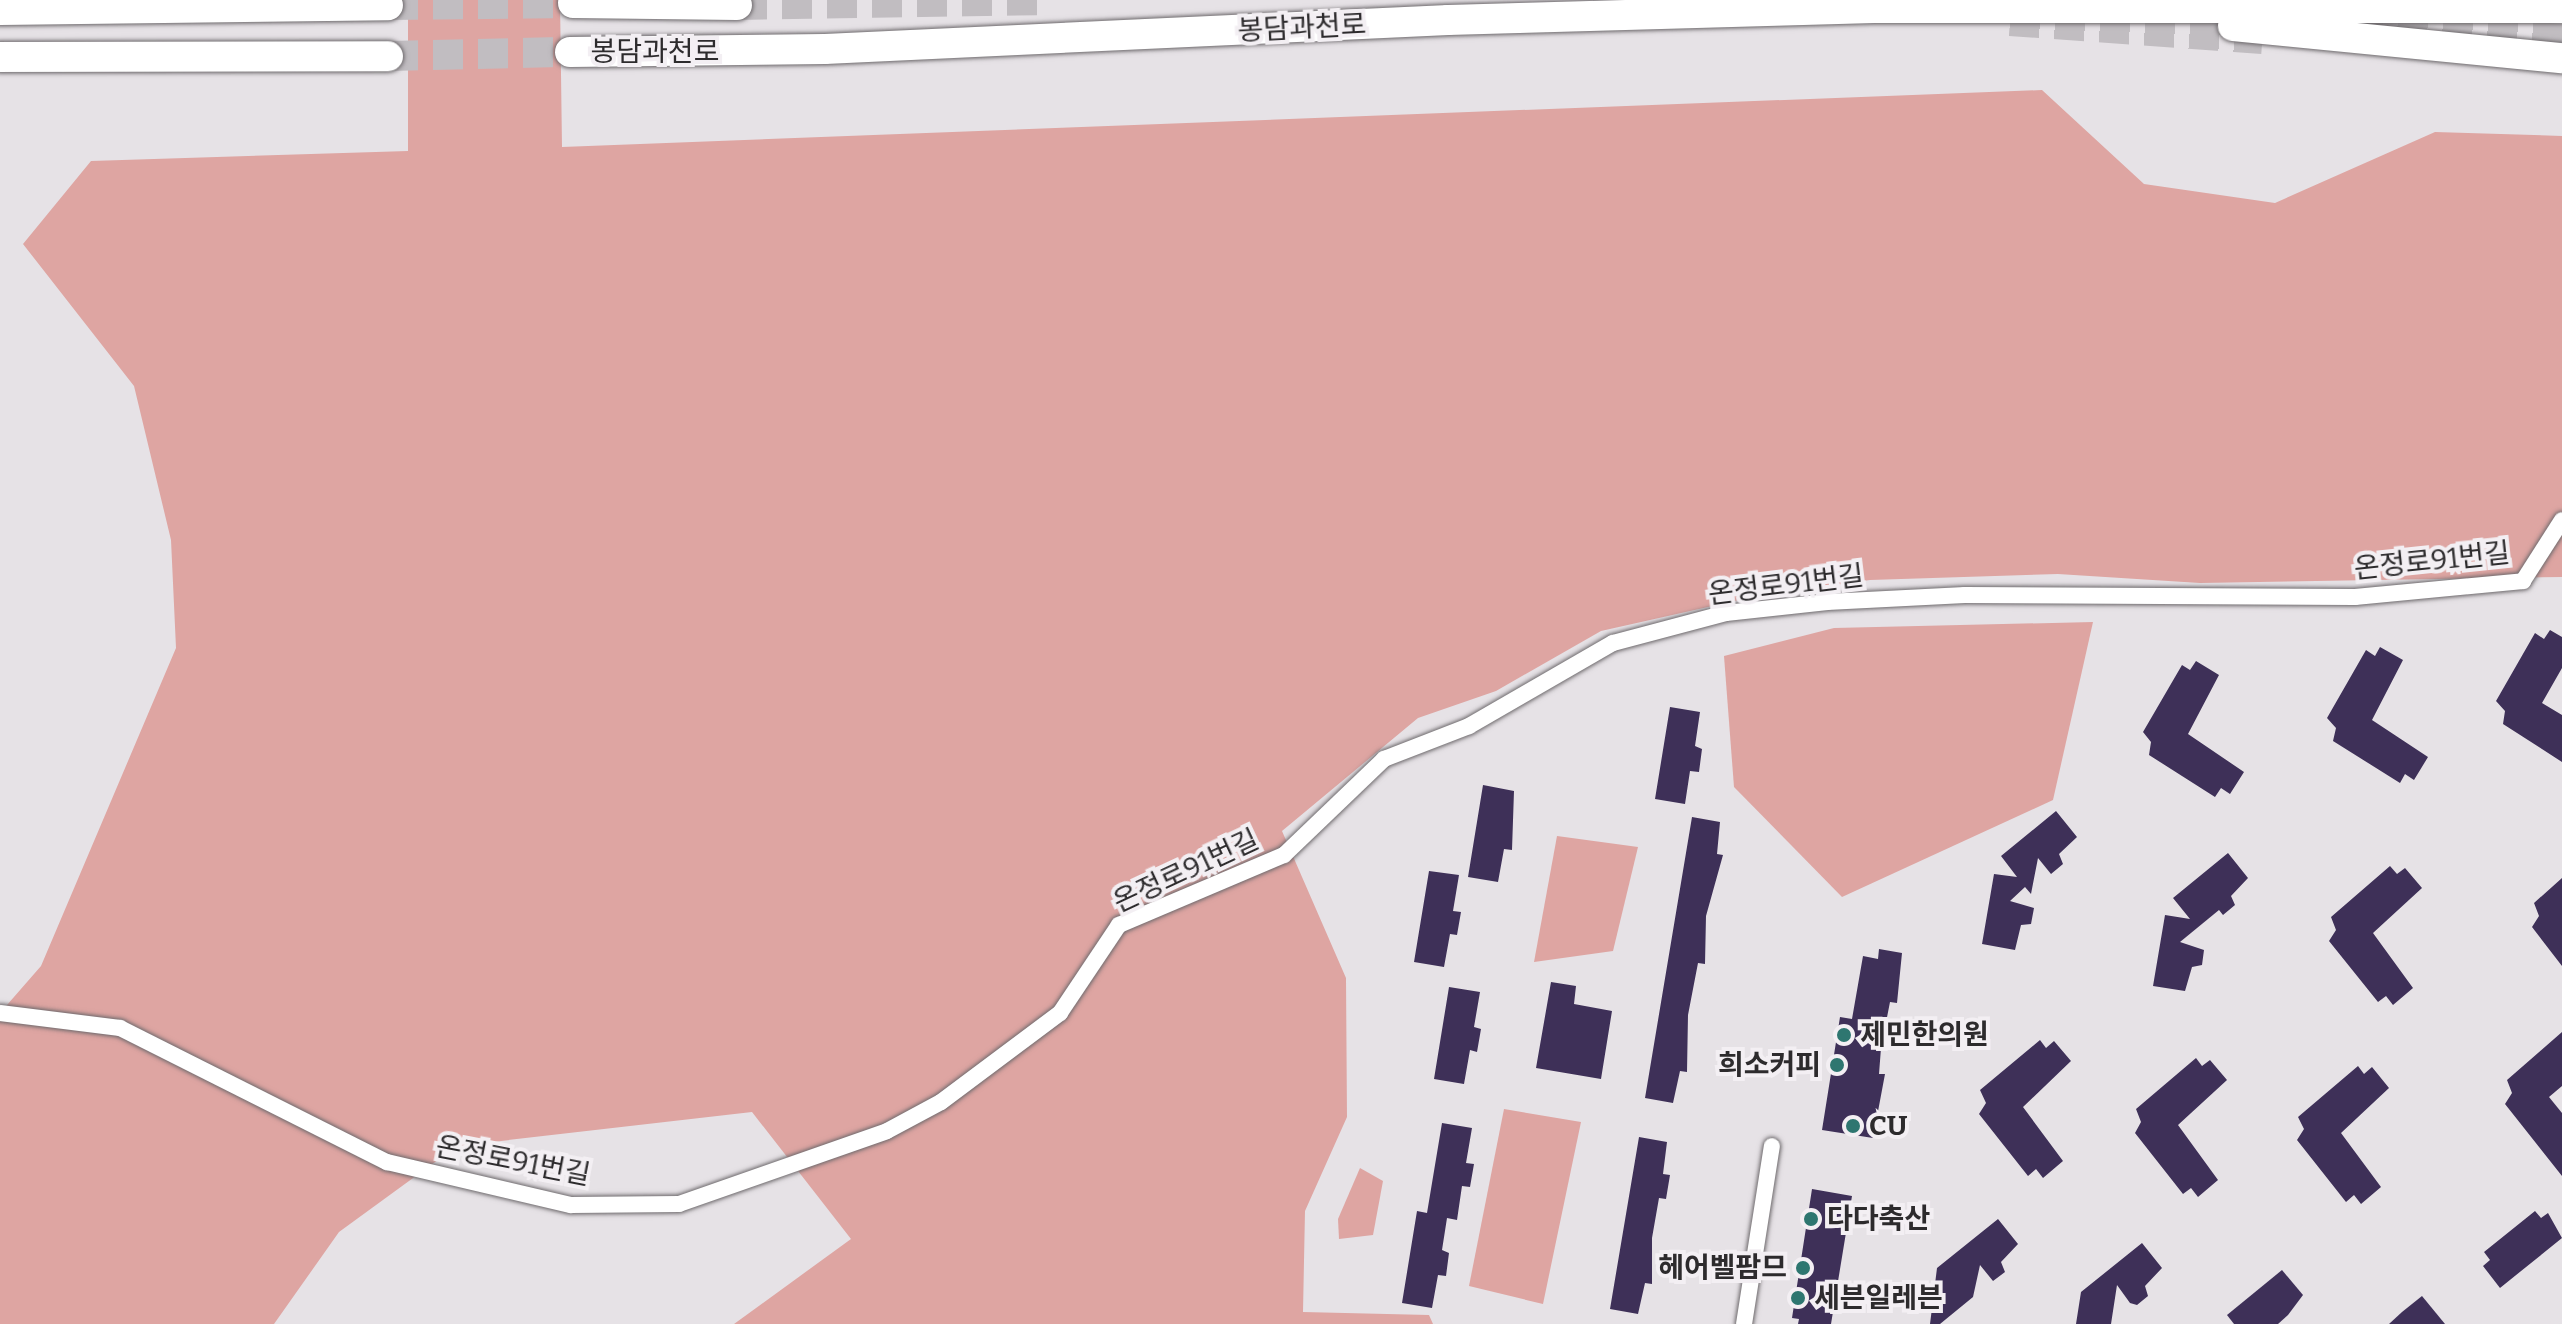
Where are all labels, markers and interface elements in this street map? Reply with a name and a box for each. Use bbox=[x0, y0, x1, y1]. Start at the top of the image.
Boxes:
street label: 봉담과천로 bbox=[1237, 8, 1367, 48]
street label: 봉담과천로 bbox=[591, 35, 719, 69]
street label: 온정로91번길 bbox=[2352, 536, 2512, 586]
street label: 온정로91번길 bbox=[1706, 559, 1866, 611]
street label: 온정로91번길 bbox=[1108, 823, 1264, 919]
place label: 제민한의원 bbox=[1860, 1018, 1989, 1052]
marker: 제민한의원 bbox=[1835, 1026, 1853, 1044]
place label: 희소커피 bbox=[1718, 1048, 1821, 1082]
marker: 희소커피 bbox=[1828, 1056, 1846, 1074]
place label: CU bbox=[1869, 1109, 1907, 1143]
marker: CU bbox=[1844, 1117, 1862, 1135]
street label: 온정로91번길 bbox=[433, 1130, 593, 1192]
place label: 다다축산 bbox=[1827, 1202, 1930, 1236]
marker: 다다축산 bbox=[1802, 1210, 1820, 1228]
place label: 헤어벨팜므 bbox=[1658, 1251, 1787, 1285]
marker: 헤어벨팜므 bbox=[1794, 1259, 1812, 1277]
place label: 세븐일레븐 bbox=[1814, 1281, 1943, 1315]
marker: 세븐일레븐 bbox=[1789, 1289, 1807, 1307]

